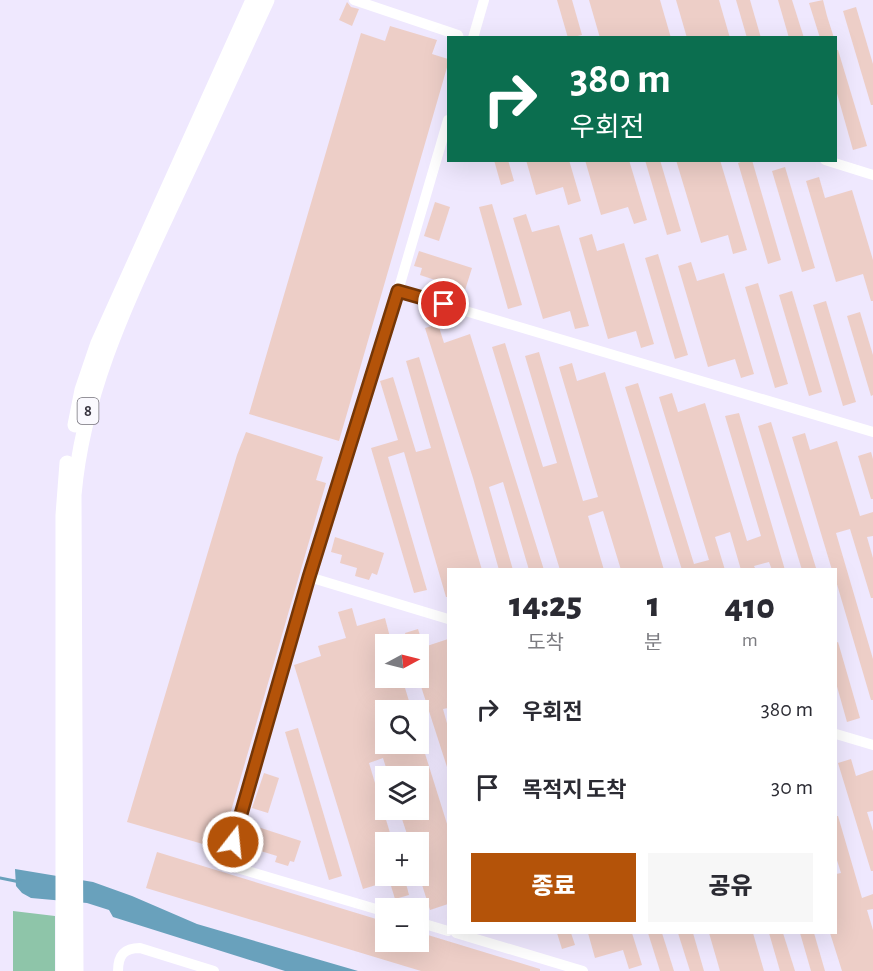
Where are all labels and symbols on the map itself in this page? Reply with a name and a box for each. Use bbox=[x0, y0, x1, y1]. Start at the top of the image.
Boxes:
pin bbox=[418, 278, 469, 329]
road number: 8 bbox=[78, 398, 98, 424]
north arrow bbox=[375, 634, 429, 688]
position arrow bbox=[201, 810, 265, 874]

